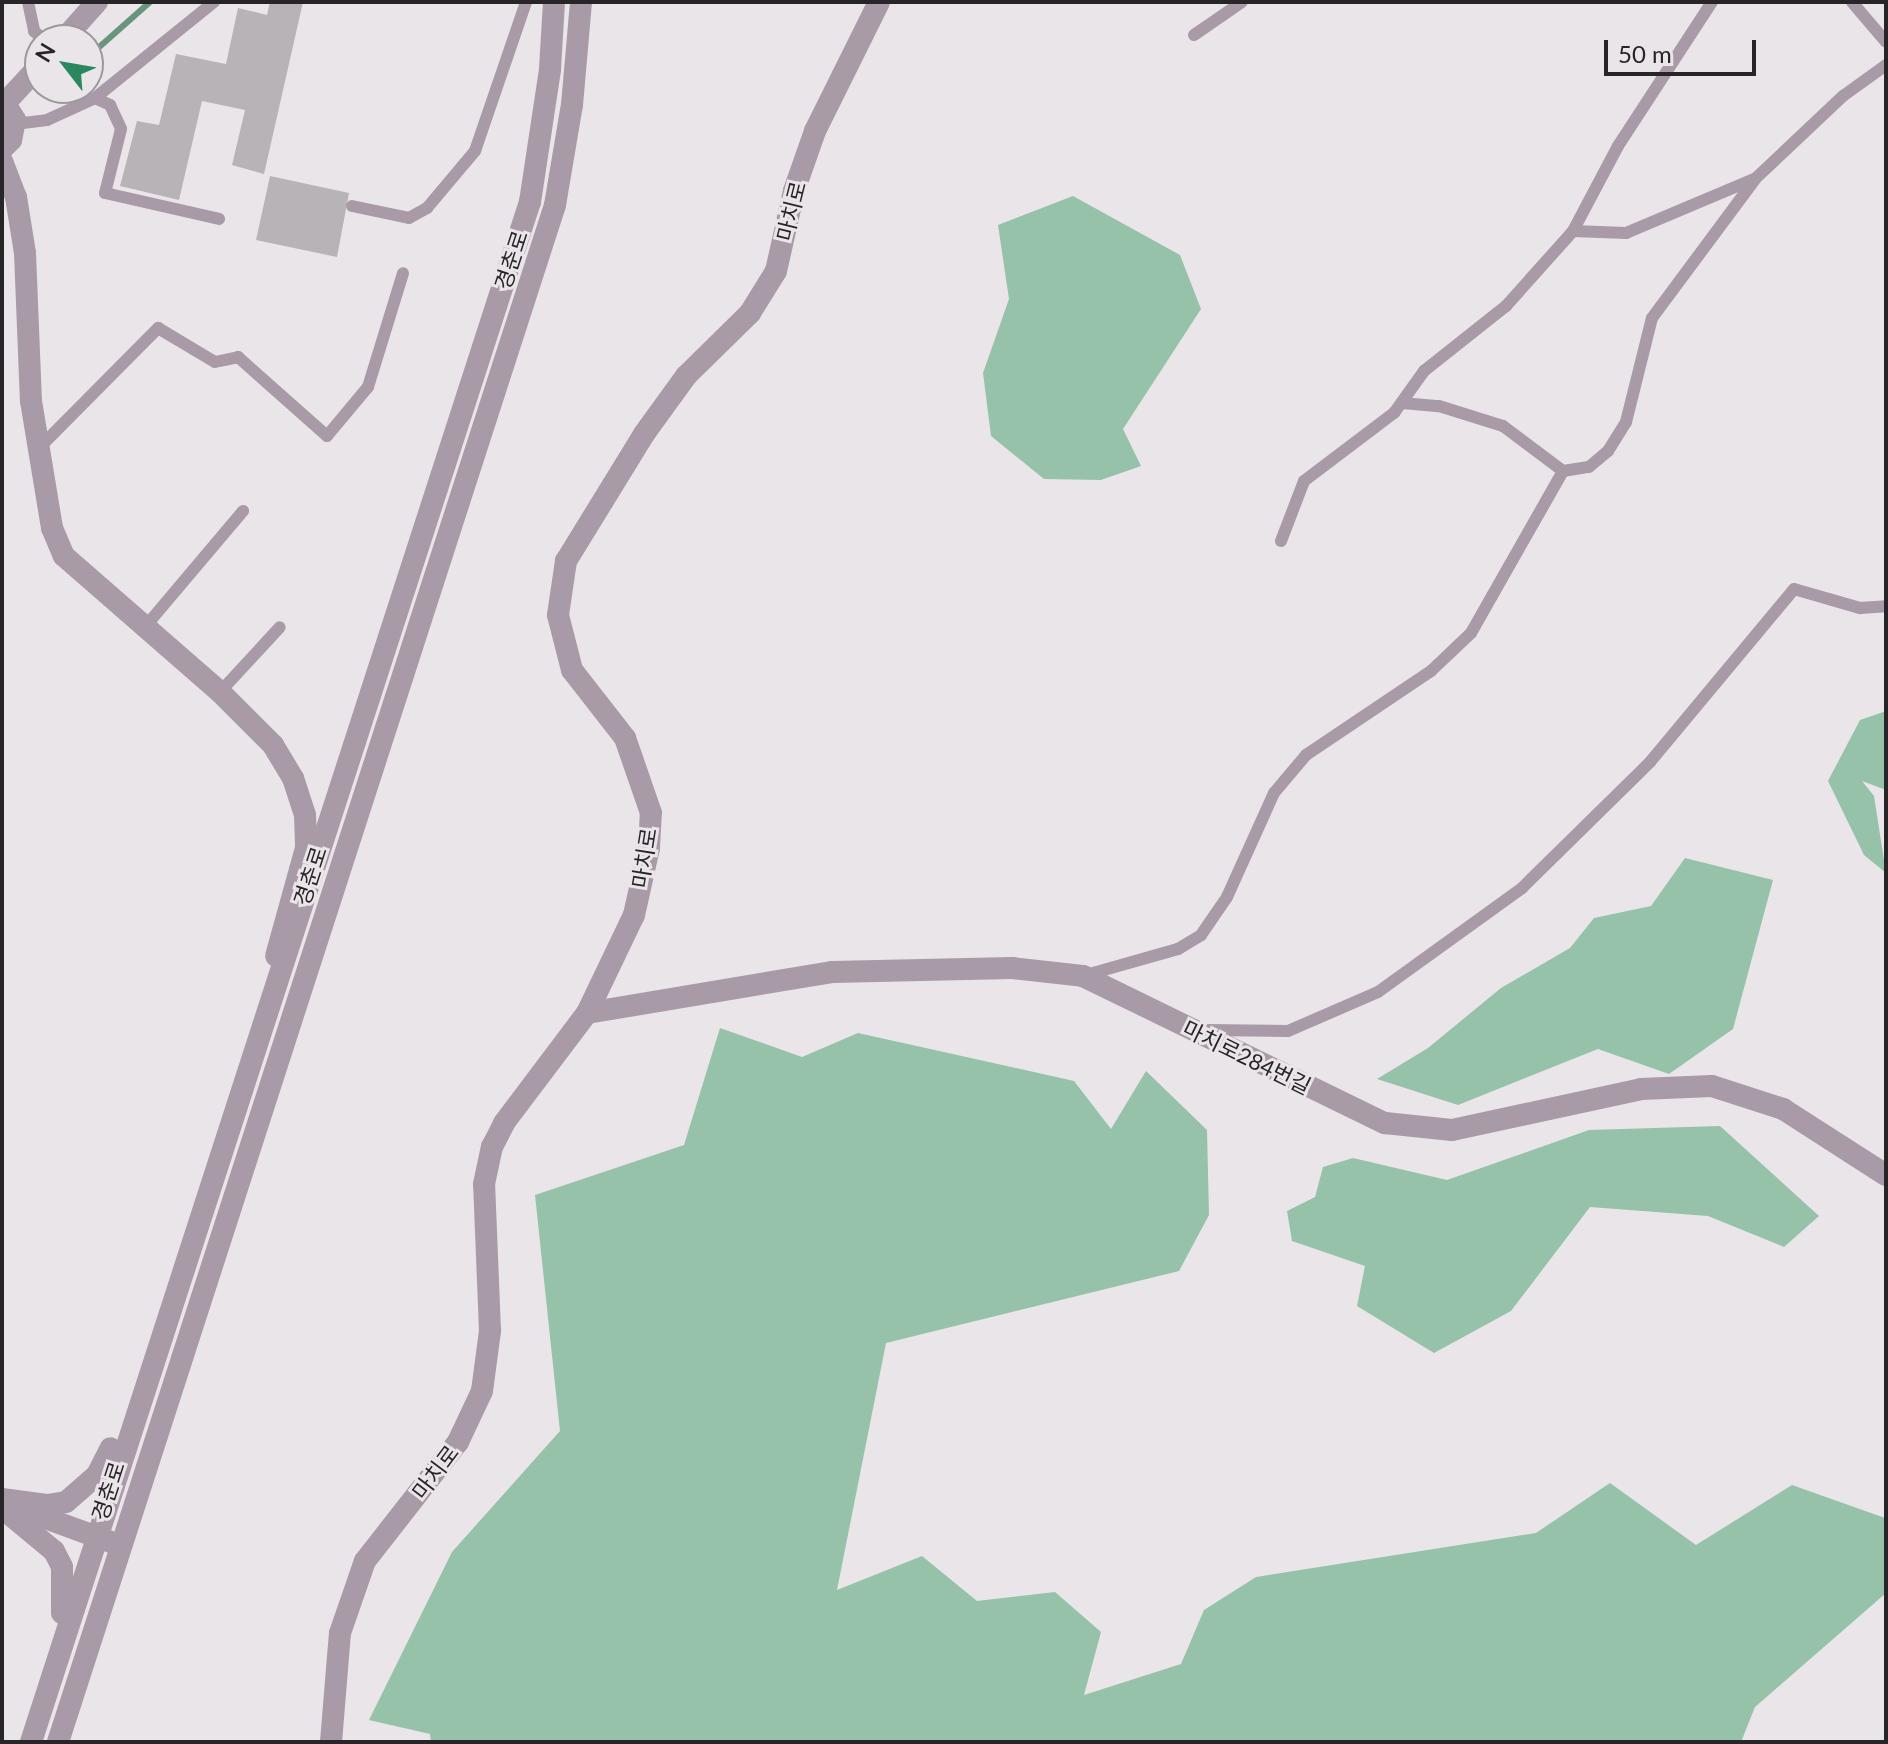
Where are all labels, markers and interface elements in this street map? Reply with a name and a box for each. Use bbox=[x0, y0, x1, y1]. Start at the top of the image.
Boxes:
north arrow bbox=[24, 24, 104, 104]
scale bar bbox=[1608, 24, 1760, 74]
text: N bbox=[29, 38, 61, 67]
text: 50 m bbox=[1618, 39, 1672, 68]
street label: 마치로 bbox=[771, 178, 811, 244]
street label: 경춘로 bbox=[489, 227, 533, 293]
street label: 마치로 bbox=[626, 826, 662, 890]
street label: 경춘로 bbox=[288, 843, 332, 909]
street label: 마치로284번길 bbox=[1179, 1015, 1315, 1099]
street label: 마치로 bbox=[406, 1440, 464, 1504]
street label: 경춘로 bbox=[86, 1458, 130, 1524]

